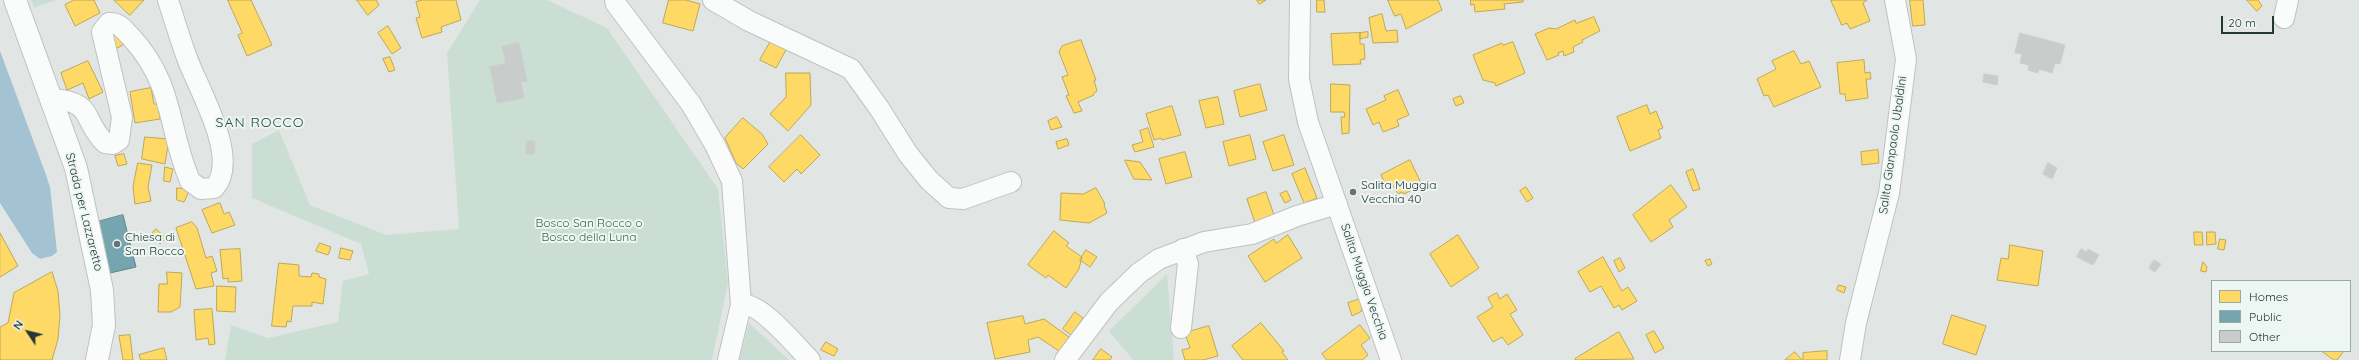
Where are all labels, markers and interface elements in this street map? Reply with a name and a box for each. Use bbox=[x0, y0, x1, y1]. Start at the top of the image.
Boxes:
scale bar bbox=[2223, 8, 2276, 34]
text: 20 m bbox=[2228, 15, 2256, 30]
street label: Salita Gianpaolo Ubaldini bbox=[1876, 75, 1910, 215]
district label: SAN ROCCO bbox=[216, 115, 304, 131]
street label: Strada per Lazzaretto bbox=[62, 151, 106, 273]
place label: Salita Muggia Vecchia 40 bbox=[1361, 178, 1436, 206]
marker: Salita Muggia Vecchia 40 bbox=[1348, 187, 1358, 197]
park label: Bosco San Rocco o Bosco della Luna bbox=[535, 216, 643, 244]
street label: Salita Muggia Vecchia bbox=[1337, 222, 1391, 342]
place label: Chiesa di San Rocco bbox=[125, 230, 184, 258]
marker: Chiesa di San Rocco bbox=[112, 239, 122, 249]
legend bbox=[2211, 280, 2351, 352]
text: Homes bbox=[2249, 289, 2288, 304]
text: Public bbox=[2249, 309, 2282, 324]
north arrow bbox=[8, 312, 48, 352]
text: N bbox=[10, 318, 26, 332]
text: Other bbox=[2249, 329, 2280, 344]

